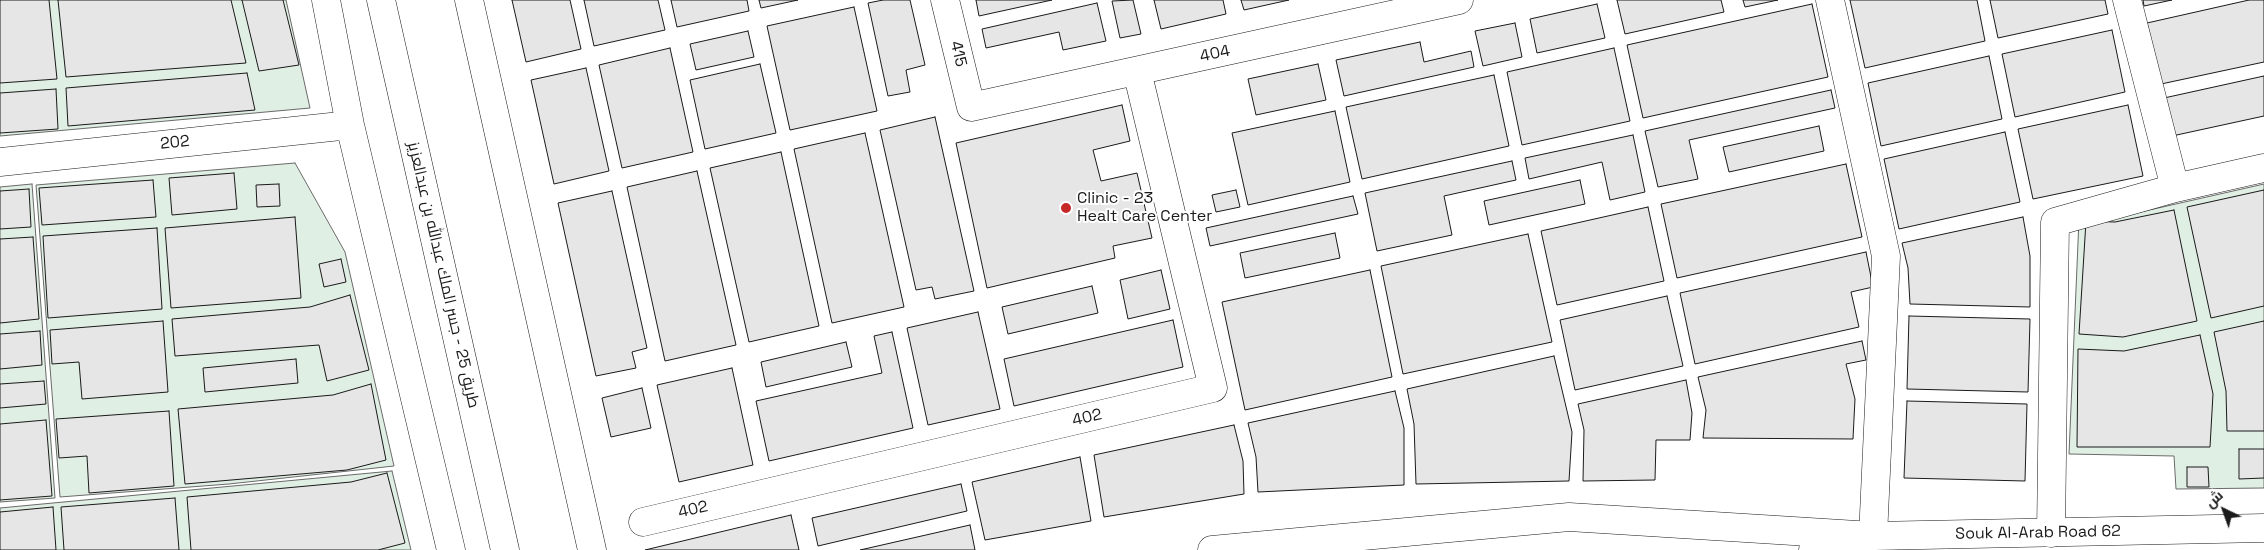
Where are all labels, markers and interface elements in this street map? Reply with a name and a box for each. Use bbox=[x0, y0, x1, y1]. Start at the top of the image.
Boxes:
street label: 415 bbox=[946, 39, 970, 69]
street label: 404 bbox=[1198, 41, 1232, 67]
street label: 202 bbox=[159, 132, 191, 154]
street label: طريق 25 - جسر الملك عبدالله بن عبدالعزيز bbox=[403, 140, 483, 410]
place label: Clinic - 23 Healt Care Center bbox=[1077, 189, 1212, 227]
marker: Clinic - 23 Healt Care Center bbox=[1059, 201, 1073, 215]
street label: 402 bbox=[1070, 405, 1104, 431]
north arrow bbox=[2199, 485, 2249, 535]
text: ش bbox=[2201, 486, 2227, 512]
street label: 402 bbox=[676, 497, 710, 523]
street label: Souk Al-Arab Road 62 bbox=[1955, 522, 2121, 544]

